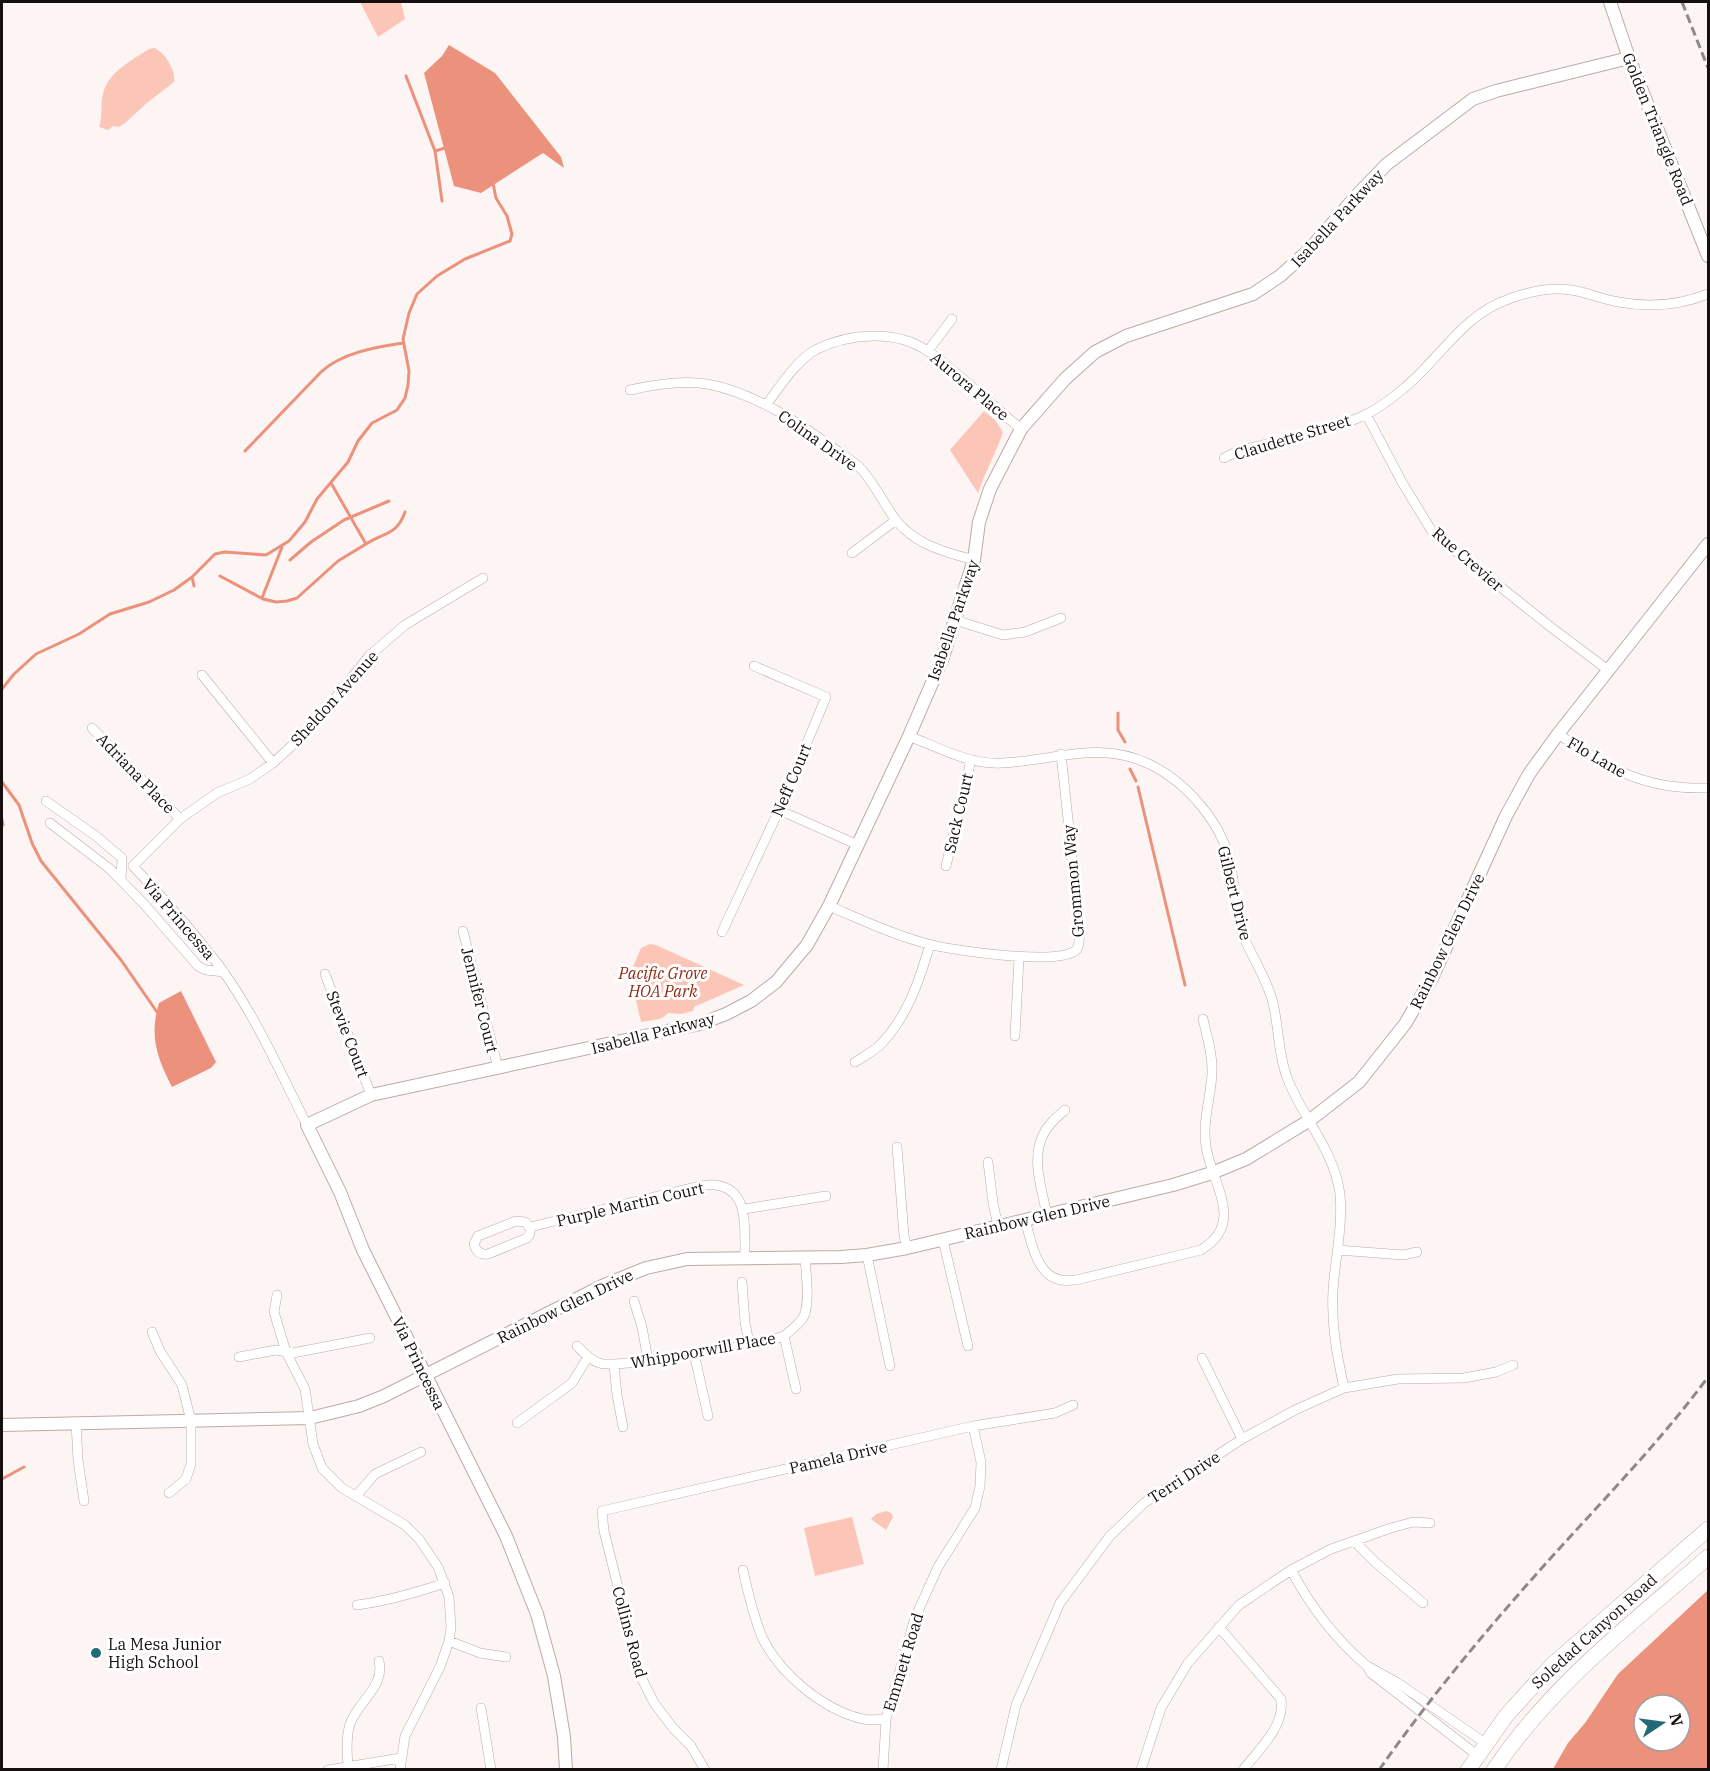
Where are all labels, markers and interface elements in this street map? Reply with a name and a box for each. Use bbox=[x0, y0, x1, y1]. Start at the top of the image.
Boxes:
street label: Golden Triangle Road bbox=[1618, 50, 1698, 208]
street label: Isabella Parkway bbox=[1287, 165, 1388, 271]
street label: Aurora Place bbox=[927, 347, 1013, 425]
street label: Colina Drive bbox=[775, 405, 861, 475]
street label: Claudette Street bbox=[1231, 410, 1353, 464]
street label: Rue Crevier bbox=[1428, 523, 1508, 595]
street label: Isabella Parkway bbox=[923, 556, 983, 683]
street label: Sheldon Avenue bbox=[286, 646, 382, 750]
street label: Adriana Place bbox=[93, 729, 179, 817]
street label: Flo Lane bbox=[1564, 732, 1630, 782]
street label: Neff Court bbox=[767, 740, 816, 820]
street label: Sack Court bbox=[939, 771, 977, 855]
street label: Grommon Way bbox=[1058, 824, 1088, 938]
street label: Gilbert Drive bbox=[1214, 844, 1256, 942]
street label: Rainbow Glen Drive bbox=[1405, 870, 1489, 1012]
street label: Via Princessa bbox=[138, 874, 220, 964]
street label: Jennifer Court bbox=[457, 945, 503, 1055]
park label: Pacific Grove HOA Park bbox=[618, 963, 707, 1001]
street label: Stevie Court bbox=[322, 988, 374, 1081]
street label: Isabella Parkway bbox=[589, 1008, 717, 1058]
street label: Purple Martin Court bbox=[554, 1177, 706, 1231]
street label: Rainbow Glen Drive bbox=[962, 1191, 1112, 1243]
street label: Rainbow Glen Drive bbox=[494, 1264, 636, 1348]
street label: Via Princessa bbox=[388, 1313, 450, 1413]
street label: Whippoorwill Place bbox=[629, 1327, 777, 1373]
street label: Pamela Drive bbox=[787, 1436, 889, 1478]
street label: Terri Drive bbox=[1144, 1446, 1224, 1508]
street label: Soledad Canyon Road bbox=[1527, 1569, 1661, 1693]
street label: Collins Road bbox=[608, 1584, 652, 1680]
street label: Emmett Road bbox=[878, 1610, 928, 1714]
place label: La Mesa Junior High School bbox=[108, 1634, 221, 1672]
marker: La Mesa Junior High School bbox=[89, 1646, 103, 1660]
north arrow bbox=[1632, 1693, 1692, 1753]
text: N bbox=[1665, 1711, 1688, 1728]

